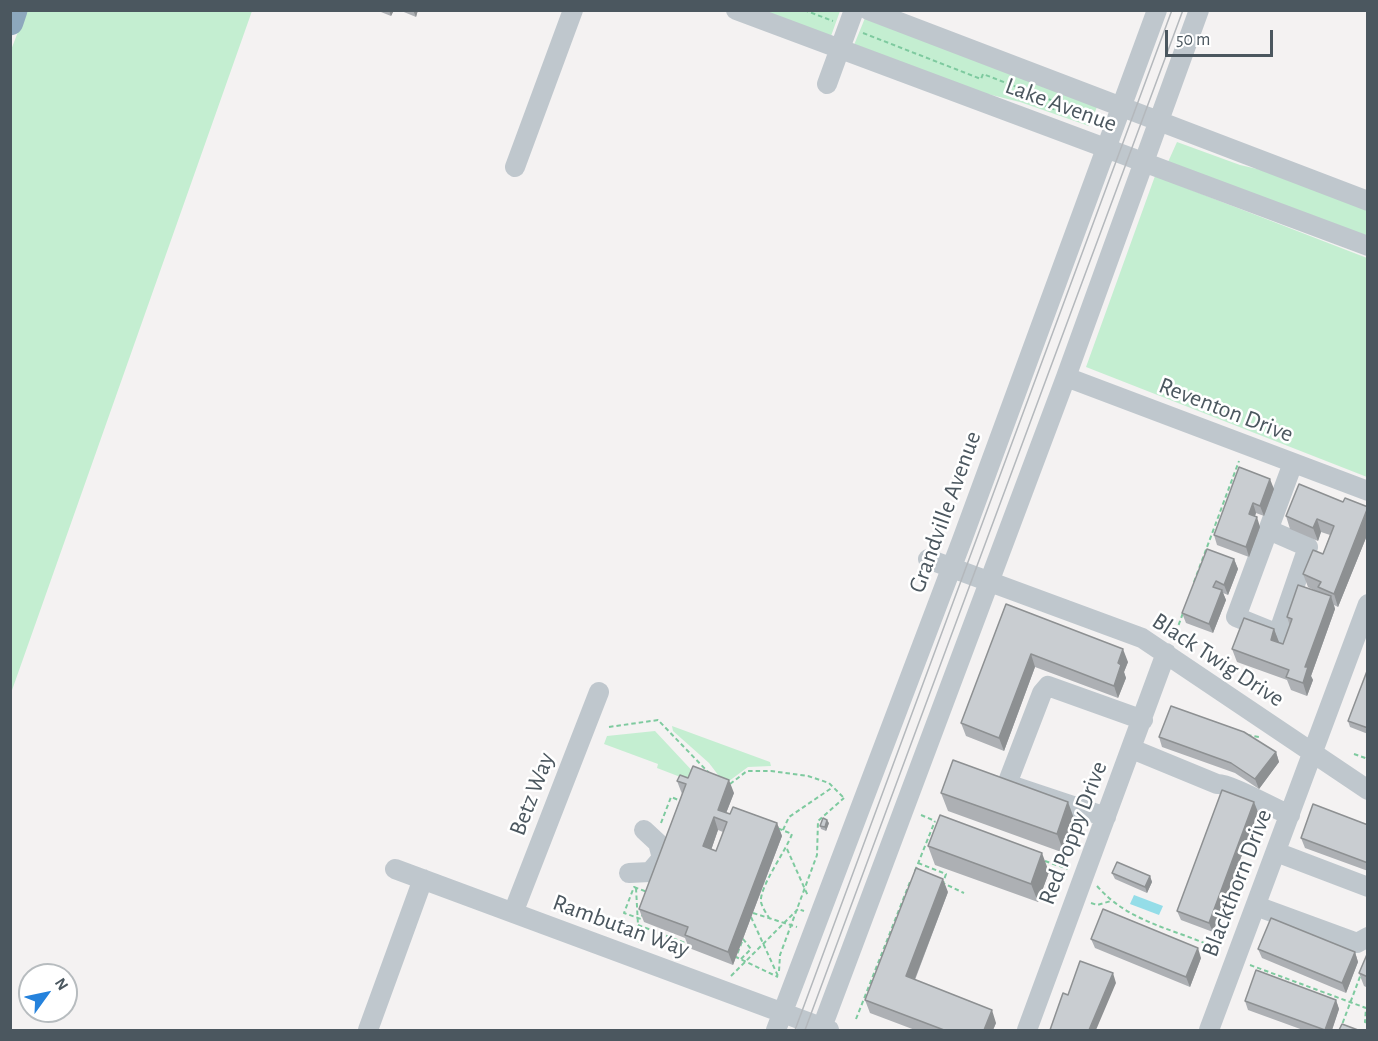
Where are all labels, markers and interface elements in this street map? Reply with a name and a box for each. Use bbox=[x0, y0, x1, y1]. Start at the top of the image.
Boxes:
scale bar bbox=[1168, 18, 1276, 56]
text: 50 m bbox=[1176, 31, 1210, 49]
street label: Lake Avenue bbox=[1001, 72, 1121, 138]
street label: Reventon Drive bbox=[1155, 371, 1297, 449]
street label: Grandville Avenue bbox=[902, 427, 988, 597]
street label: Black Twig Drive bbox=[1147, 607, 1289, 713]
street label: Betz Way bbox=[503, 749, 561, 839]
street label: Red Poppy Drive bbox=[1032, 757, 1114, 909]
street label: Blackthorn Drive bbox=[1196, 805, 1278, 961]
street label: Rambutan Way bbox=[549, 888, 693, 964]
north arrow bbox=[18, 963, 78, 1023]
text: N bbox=[52, 975, 71, 993]

